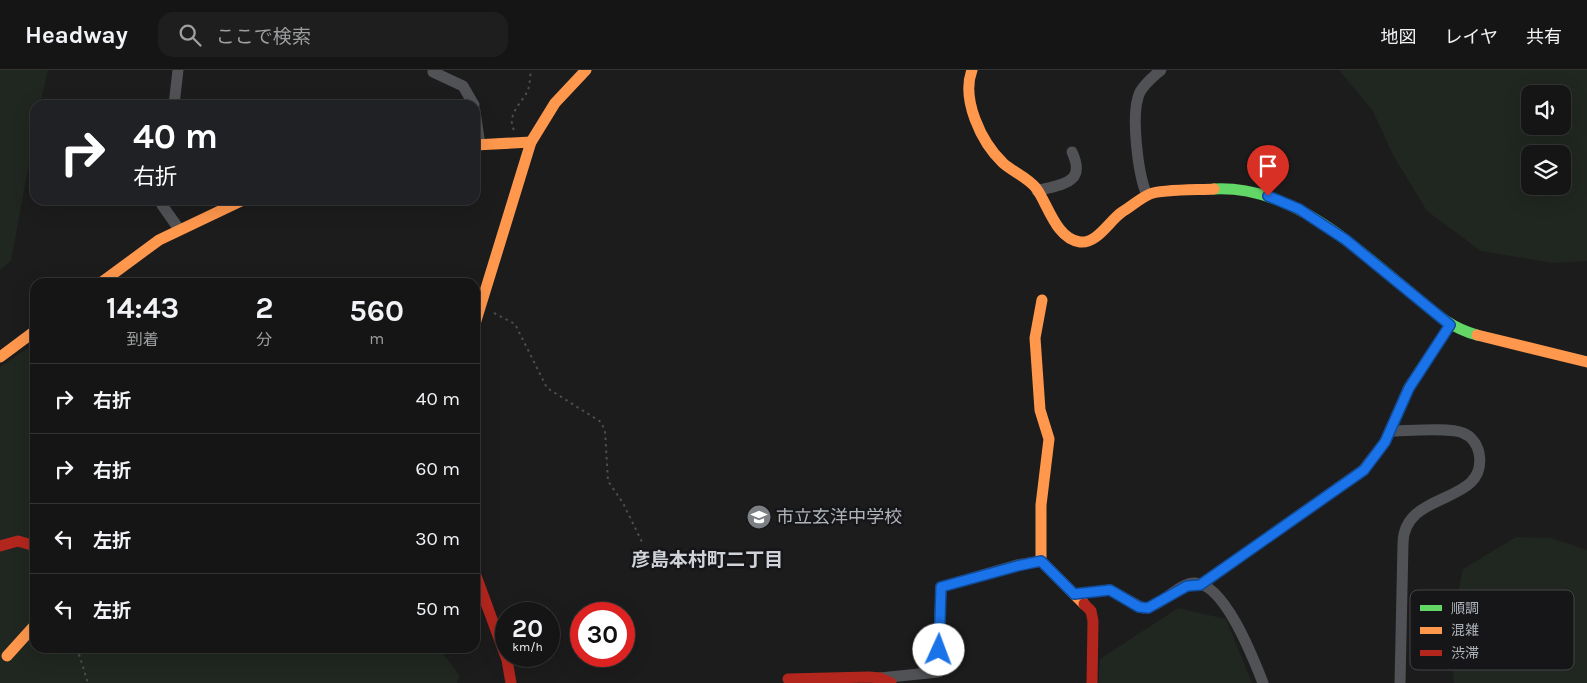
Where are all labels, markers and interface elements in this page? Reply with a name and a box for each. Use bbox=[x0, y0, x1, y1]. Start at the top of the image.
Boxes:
search box bbox=[158, 12, 508, 57]
text: Headway bbox=[25, 21, 128, 49]
icon: search bbox=[176, 21, 204, 49]
text: ここで検索 bbox=[216, 26, 311, 48]
text: 地図 bbox=[1381, 26, 1417, 48]
text: レイヤ bbox=[1445, 26, 1498, 48]
text: 共有 bbox=[1526, 26, 1562, 48]
map controls bbox=[1521, 85, 1571, 195]
button: sound bbox=[1521, 85, 1571, 135]
text: 40 m bbox=[133, 116, 218, 157]
icon: right bbox=[50, 120, 115, 185]
pin bbox=[1247, 145, 1289, 196]
button: layers bbox=[1521, 145, 1571, 195]
icon: arrive bbox=[1254, 152, 1282, 180]
text: 右折 bbox=[133, 164, 177, 190]
text: 14:43 bbox=[106, 290, 179, 326]
text: 2 bbox=[255, 290, 273, 326]
text: 560 bbox=[349, 293, 404, 329]
text: m bbox=[369, 329, 384, 348]
text: 到着 bbox=[127, 330, 159, 349]
text: 分 bbox=[256, 330, 272, 349]
icon: right bbox=[50, 385, 78, 413]
text: 40 m bbox=[416, 388, 460, 410]
text: 右折 bbox=[93, 390, 131, 412]
icon: right bbox=[50, 455, 78, 483]
text: 60 m bbox=[416, 458, 460, 480]
text: 右折 bbox=[93, 460, 131, 482]
school or university icon: 市立玄洋中学校 bbox=[746, 504, 772, 530]
place label: 市立玄洋中学校 bbox=[776, 506, 902, 528]
icon: left bbox=[50, 525, 78, 553]
text: 30 m bbox=[415, 528, 460, 550]
text: 左折 bbox=[93, 530, 131, 552]
district label: 彦島本村町二丁目 bbox=[631, 549, 783, 571]
legend bbox=[1410, 590, 1574, 670]
icon: left bbox=[50, 595, 78, 623]
text: 50 m bbox=[416, 598, 460, 620]
text: 左折 bbox=[93, 600, 131, 622]
text: 順調 bbox=[1451, 600, 1479, 617]
speed limit sign: 30 bbox=[570, 602, 635, 667]
text: 20 bbox=[512, 614, 543, 643]
text: 混雑 bbox=[1451, 622, 1479, 639]
position arrow bbox=[912, 623, 964, 675]
text: km/h bbox=[512, 640, 543, 654]
text: 渋滞 bbox=[1451, 645, 1479, 662]

